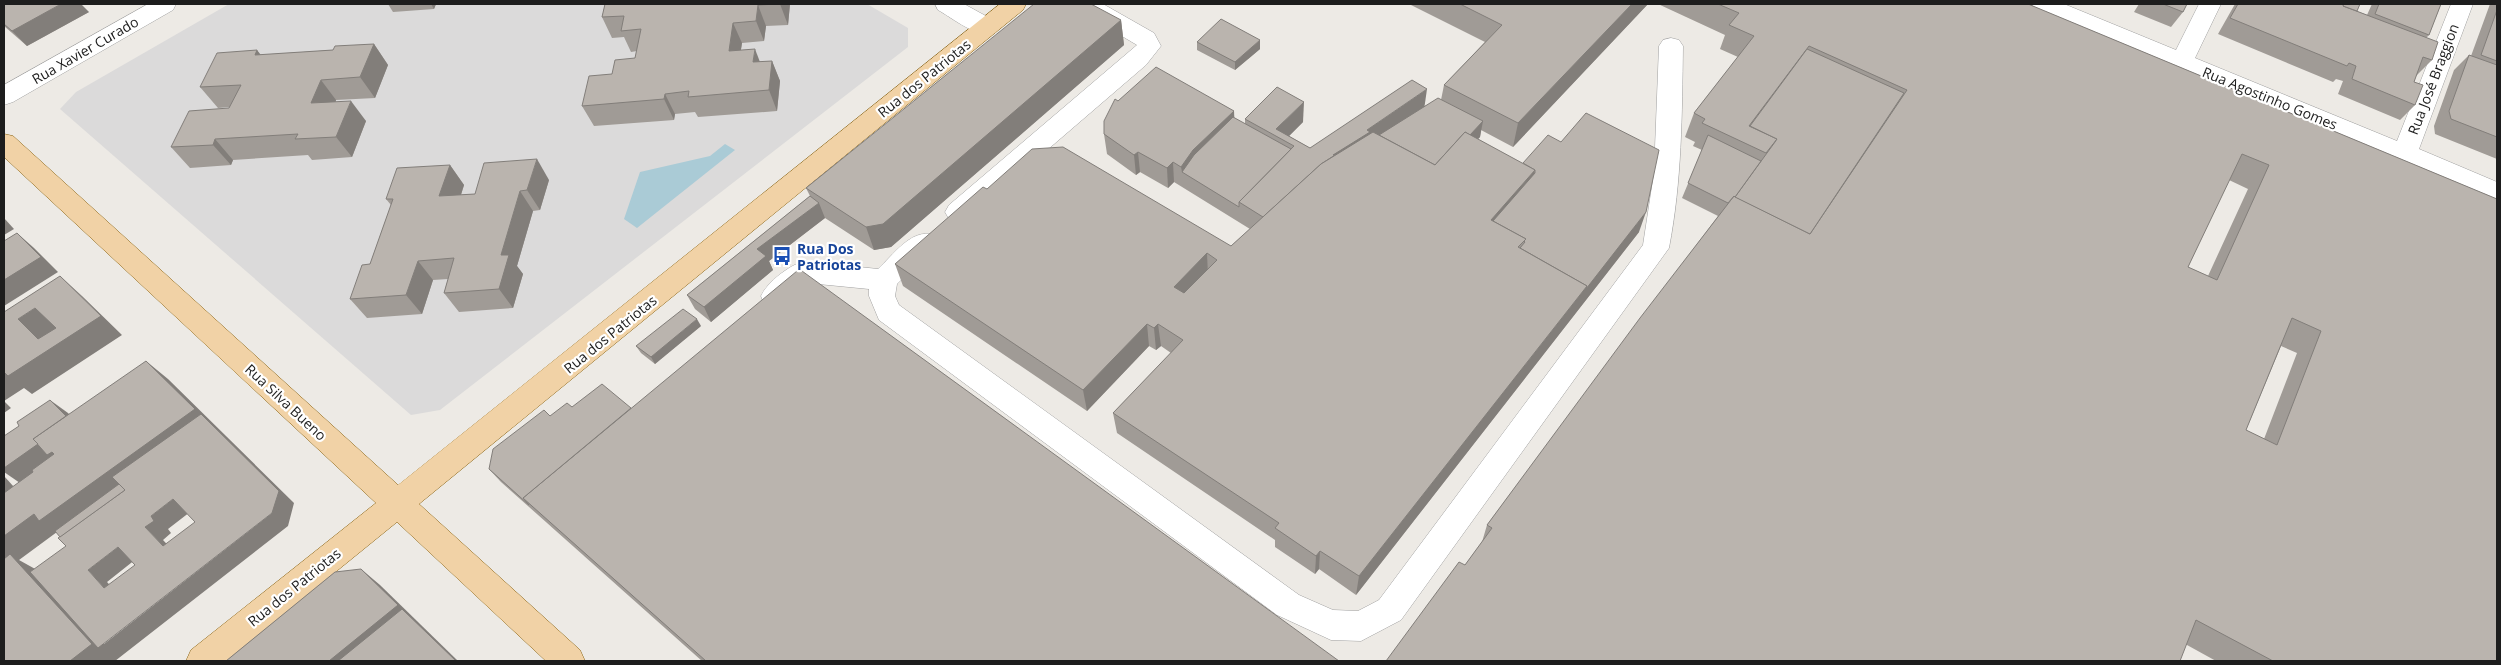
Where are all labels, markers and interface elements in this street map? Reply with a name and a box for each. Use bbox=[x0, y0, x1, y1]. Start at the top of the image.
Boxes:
street label: Rua Xavier Curado bbox=[28, 12, 142, 88]
street label: Rua José Braggion bbox=[2403, 21, 2463, 137]
street label: Rua dos Patriotas bbox=[874, 34, 975, 121]
street label: Rua Agostinho Gomes bbox=[2200, 62, 2341, 134]
place label: Rua Dos Patriotas bbox=[797, 239, 861, 274]
bus stop icon: Rua Dos Patriotas bbox=[771, 245, 793, 267]
street label: Rua dos Patriotas bbox=[560, 290, 661, 377]
street label: Rua Silva Bueno bbox=[241, 359, 331, 445]
street label: Rua dos Patriotas bbox=[244, 543, 345, 630]

